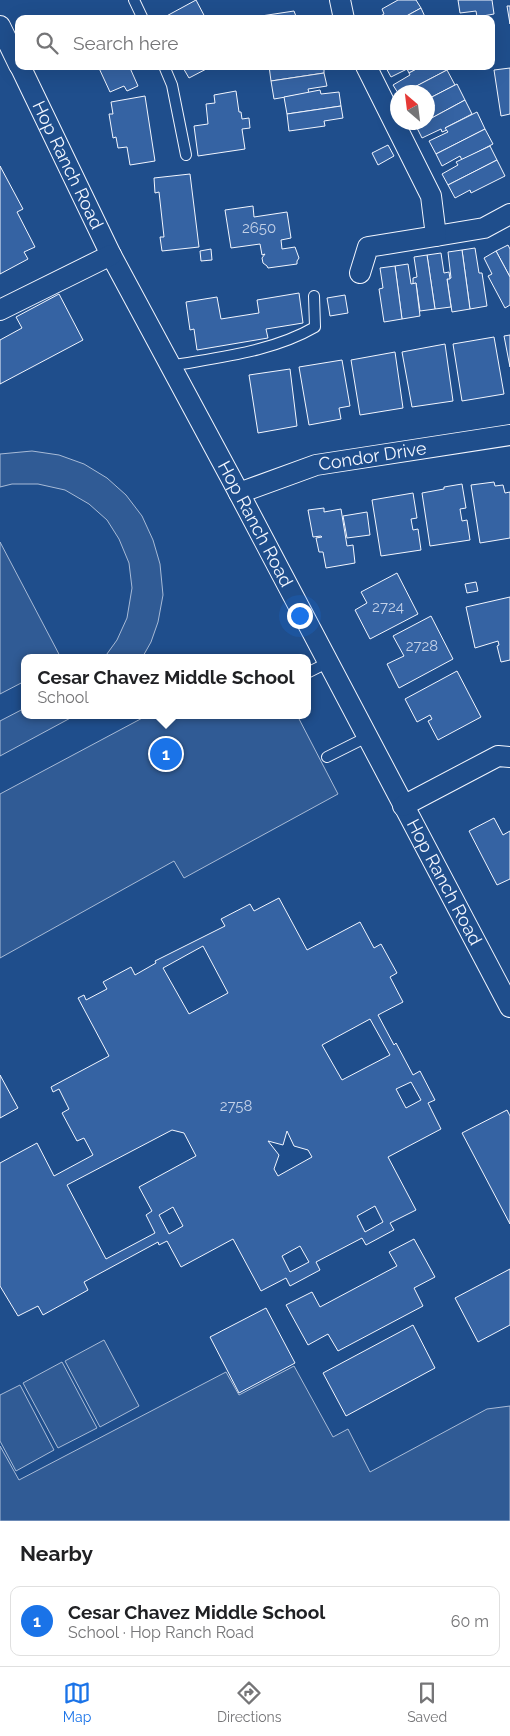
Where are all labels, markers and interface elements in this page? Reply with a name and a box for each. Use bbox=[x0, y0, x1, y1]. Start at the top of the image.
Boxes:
search box bbox=[15, 15, 495, 70]
icon: search bbox=[33, 29, 61, 57]
text: Search here bbox=[73, 32, 179, 54]
north arrow bbox=[390, 85, 435, 130]
street label: Hop Ranch Road bbox=[28, 97, 108, 232]
house number: 2650 bbox=[242, 219, 276, 237]
street label: Condor Drive bbox=[317, 437, 428, 474]
street label: Hop Ranch Road bbox=[214, 457, 298, 590]
house number: 2724 bbox=[372, 598, 404, 616]
your location bbox=[287, 603, 313, 629]
house number: 2728 bbox=[406, 637, 438, 655]
popup bbox=[21, 654, 311, 719]
text: Cesar Chavez Middle School bbox=[37, 666, 295, 688]
text: School bbox=[37, 688, 89, 707]
pin: 1 bbox=[150, 735, 182, 773]
street label: Hop Ranch Road bbox=[403, 815, 487, 949]
house number: 2758 bbox=[220, 1097, 252, 1115]
text: Nearby bbox=[20, 1541, 93, 1566]
text: Cesar Chavez Middle School bbox=[68, 1601, 325, 1623]
text: 1 bbox=[33, 1612, 41, 1631]
text: 60 m bbox=[451, 1612, 489, 1631]
text: School · Hop Ranch Road bbox=[68, 1623, 254, 1642]
tab: Map bbox=[63, 1679, 91, 1725]
tab: Directions bbox=[217, 1679, 282, 1725]
tab: Saved bbox=[407, 1679, 447, 1725]

